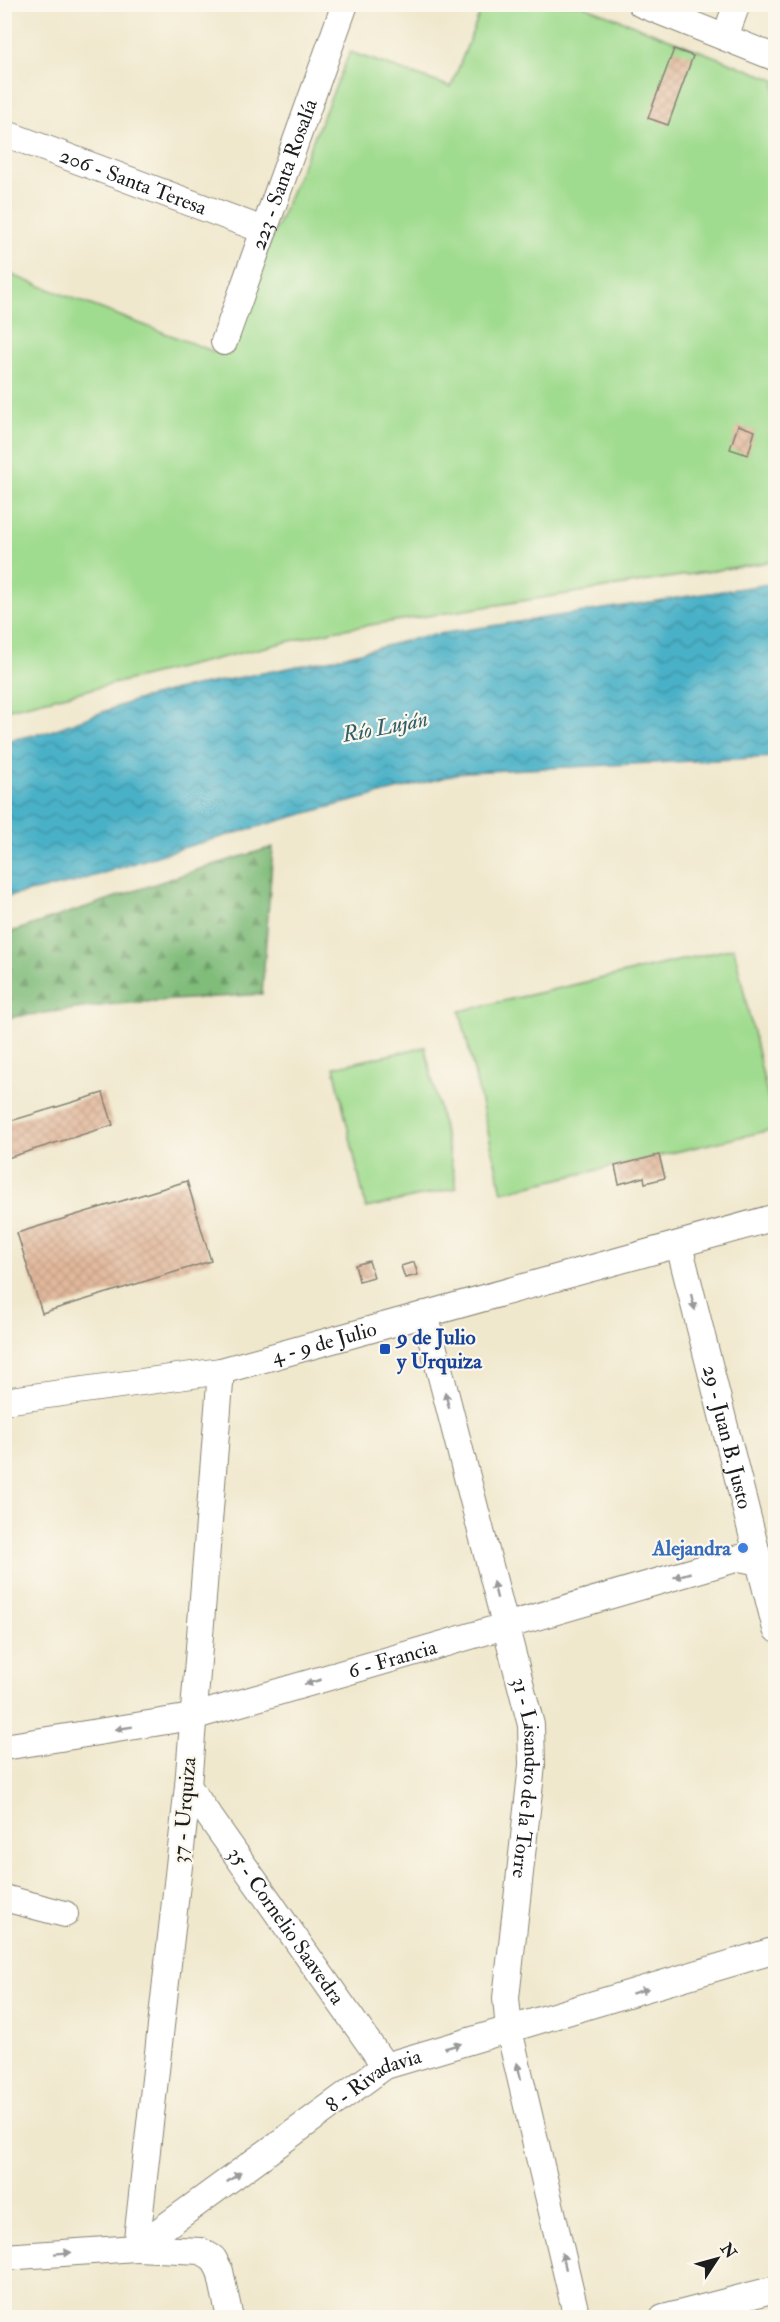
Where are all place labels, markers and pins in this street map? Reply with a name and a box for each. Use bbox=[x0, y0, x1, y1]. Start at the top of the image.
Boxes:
place label: 9 de Julio y Urquiza bbox=[395, 1324, 483, 1375]
marker: 9 de Julio y Urquiza bbox=[378, 1342, 392, 1356]
place label: Alejandra bbox=[652, 1535, 732, 1562]
marker: Alejandra bbox=[736, 1541, 750, 1555]

